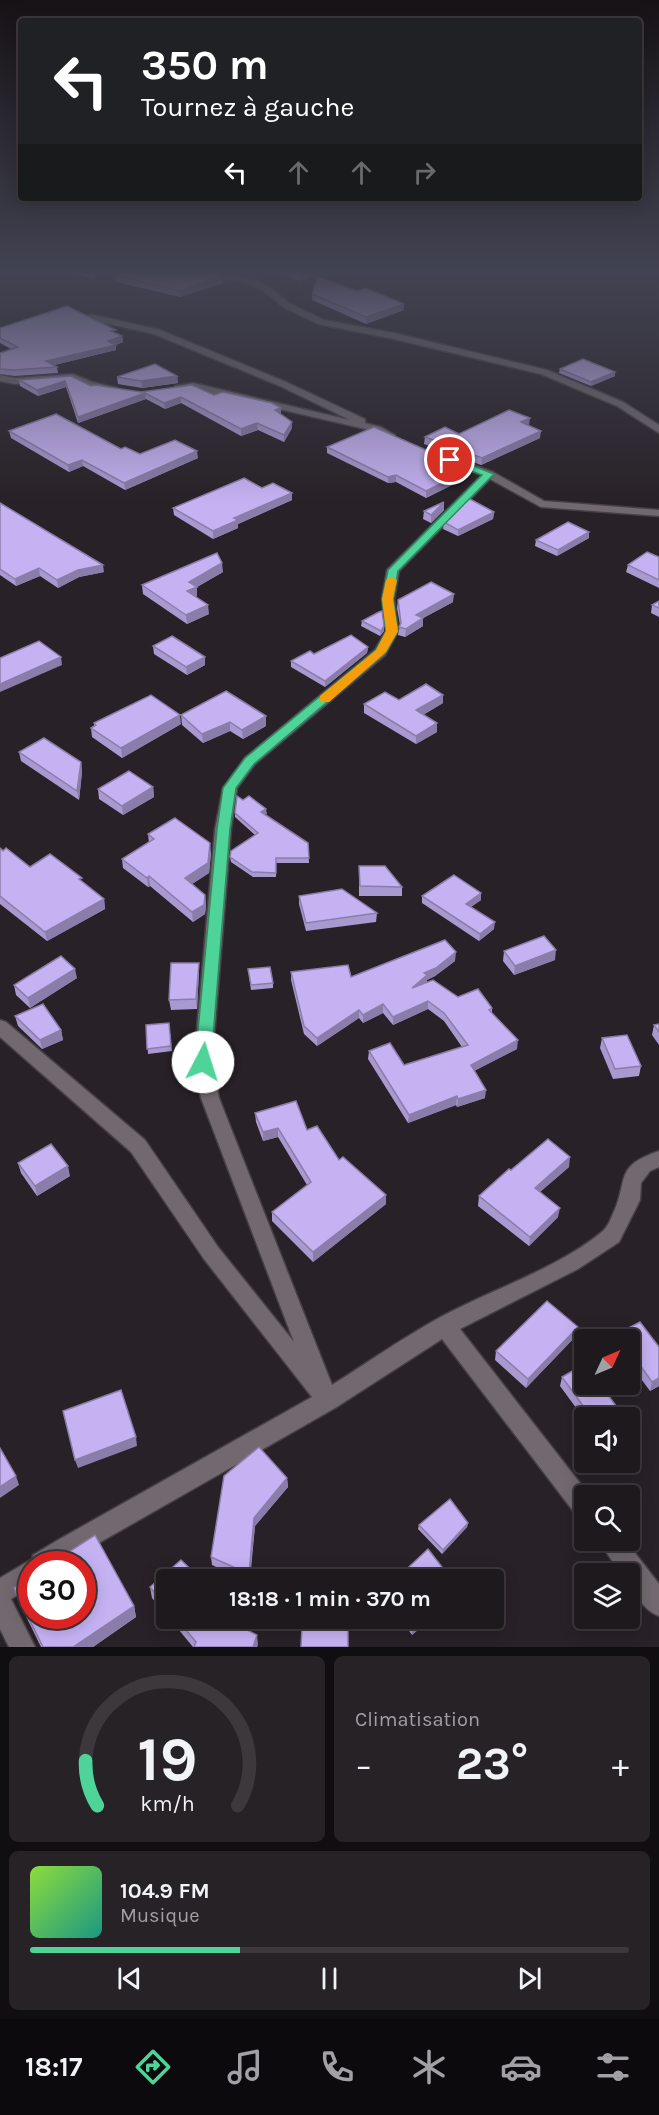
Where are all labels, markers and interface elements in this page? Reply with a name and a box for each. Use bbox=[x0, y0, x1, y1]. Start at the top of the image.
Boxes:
text: 350 m bbox=[141, 40, 269, 90]
icon: left bbox=[42, 42, 120, 120]
text: Tournez à gauche bbox=[141, 91, 354, 123]
icon: left bbox=[219, 156, 252, 189]
icon: ahead bbox=[282, 156, 315, 189]
icon: ahead bbox=[345, 156, 378, 189]
icon: right bbox=[408, 156, 441, 189]
pin bbox=[424, 434, 475, 485]
icon: arrive bbox=[433, 443, 466, 476]
position arrow bbox=[171, 1030, 235, 1094]
north arrow bbox=[574, 1329, 640, 1395]
map controls bbox=[574, 1329, 640, 1629]
button: sound bbox=[574, 1407, 640, 1473]
button: search bbox=[574, 1485, 640, 1551]
speed limit sign: 30 bbox=[18, 1551, 96, 1629]
button: layers bbox=[574, 1563, 640, 1629]
text: 18:18 · 1 min · 370 m bbox=[229, 1586, 431, 1612]
text: Climatisation bbox=[355, 1708, 480, 1731]
text: 19 bbox=[137, 1723, 197, 1796]
text: 23° bbox=[456, 1738, 528, 1790]
text: − bbox=[355, 1746, 372, 1784]
text: + bbox=[612, 1746, 629, 1784]
text: km/h bbox=[140, 1791, 194, 1816]
text: 104.9 FM bbox=[120, 1878, 210, 1904]
text: Musique bbox=[120, 1904, 200, 1927]
icon: previous bbox=[113, 1962, 146, 1995]
icon: pause bbox=[313, 1962, 346, 1995]
icon: next bbox=[513, 1962, 546, 1995]
icon: directions bbox=[132, 2046, 174, 2088]
icon: music bbox=[224, 2046, 266, 2088]
icon: phone bbox=[316, 2046, 358, 2088]
icon: climate bbox=[408, 2046, 450, 2088]
icon: car bbox=[500, 2046, 542, 2088]
icon: filters bbox=[592, 2046, 634, 2088]
text: 18:17 bbox=[25, 2051, 82, 2083]

